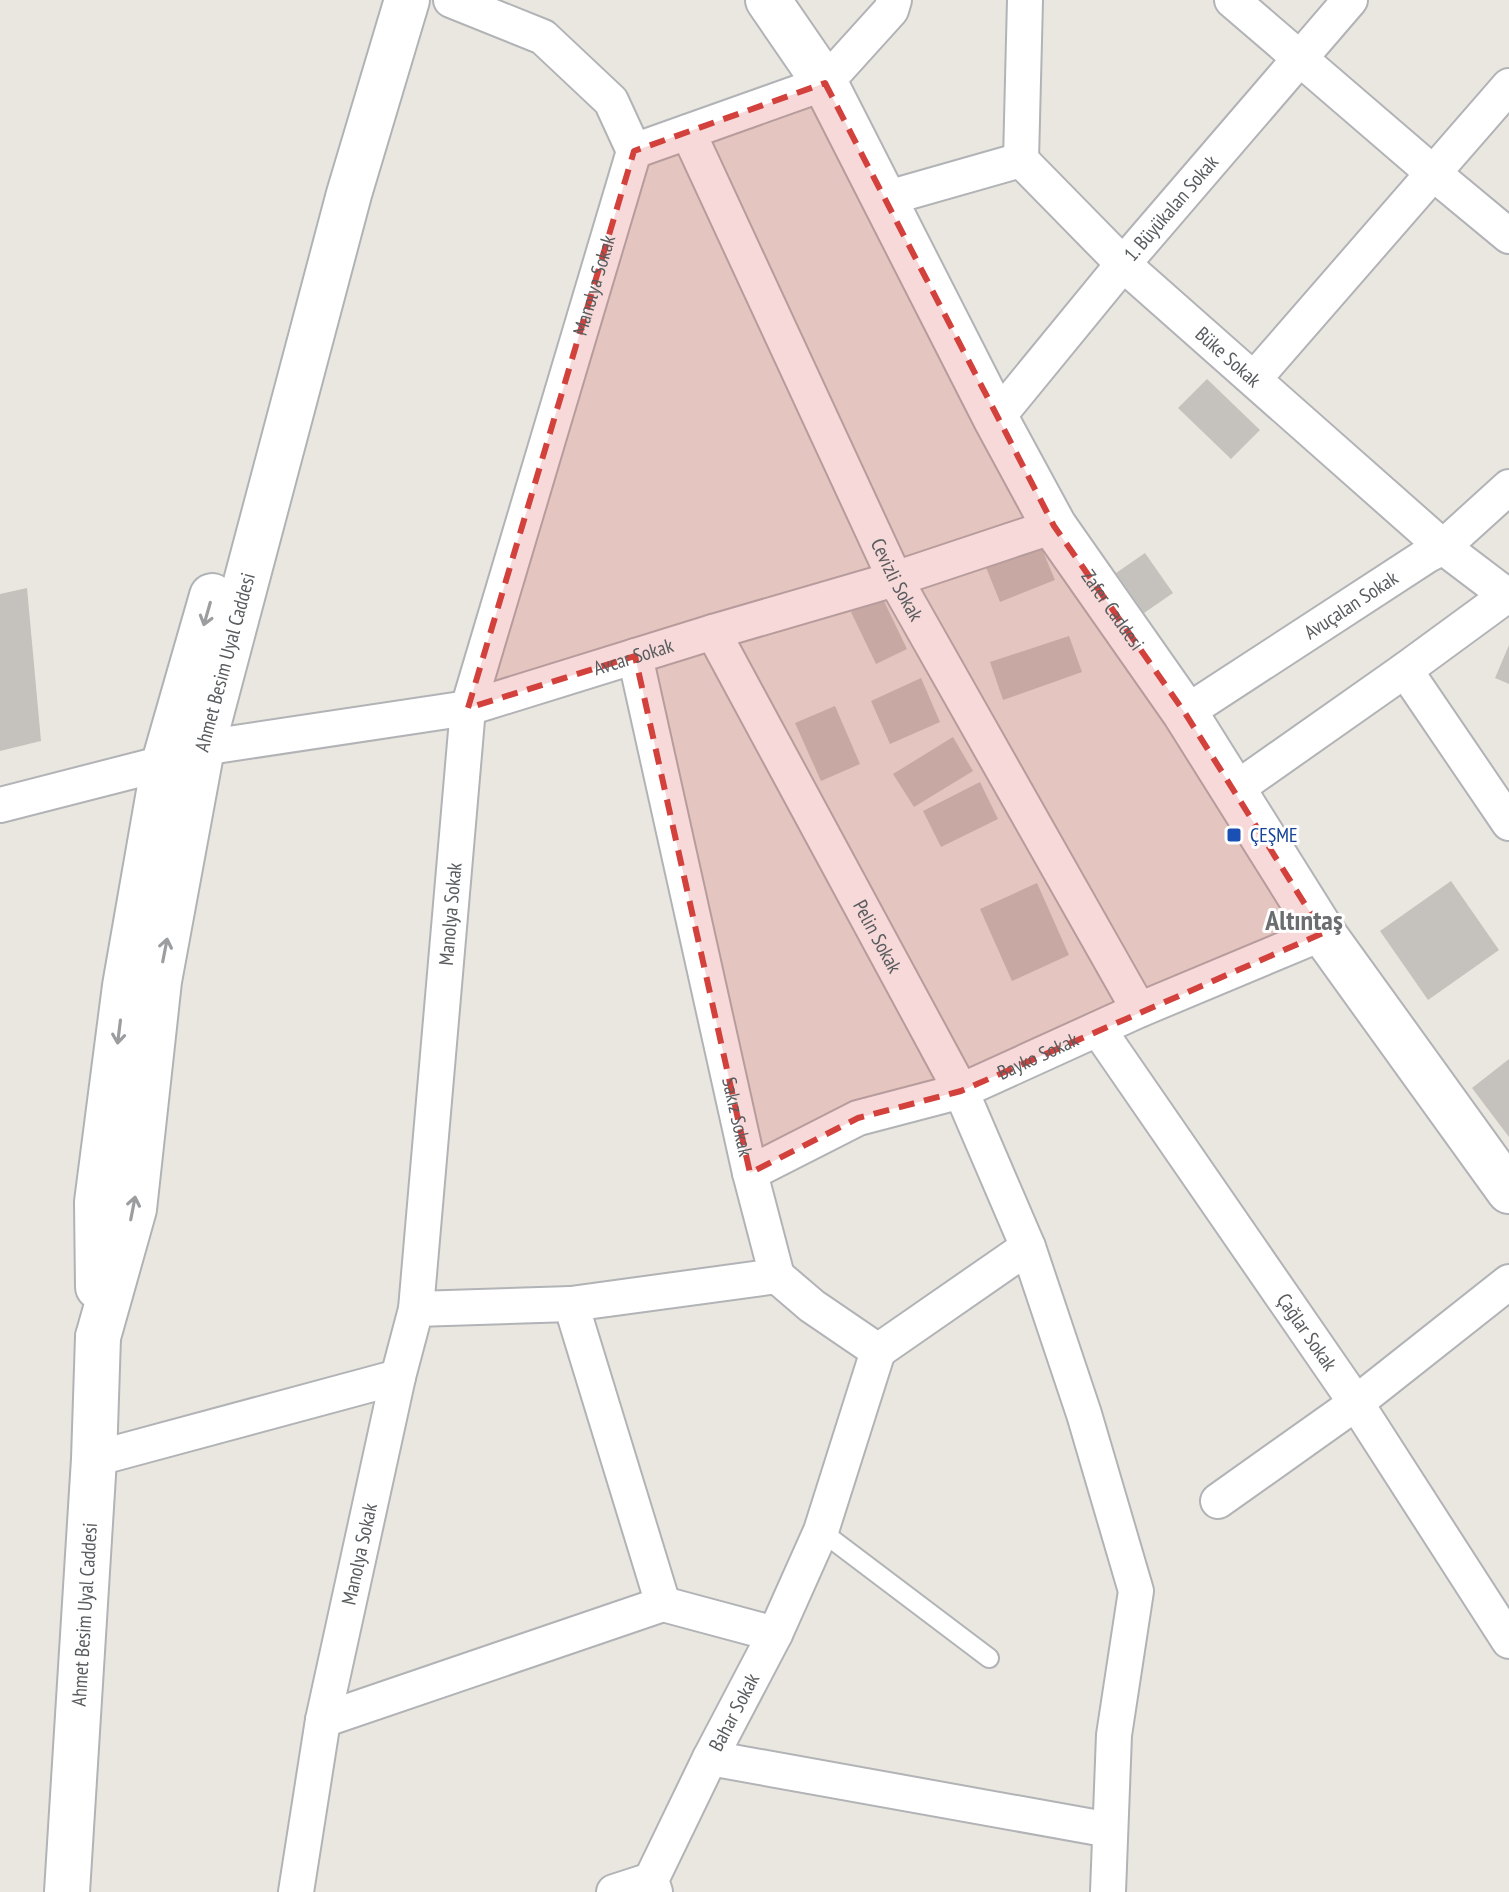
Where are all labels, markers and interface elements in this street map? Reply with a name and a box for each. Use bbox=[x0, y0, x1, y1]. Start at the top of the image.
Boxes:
street label: 1. Büyükalan Sokak bbox=[1118, 149, 1224, 267]
street label: Manolya Sokak bbox=[567, 232, 621, 338]
street label: Büke Sokak bbox=[1190, 321, 1266, 393]
street label: Cevizli Sokak bbox=[865, 534, 929, 626]
street label: Zafer Caddesi bbox=[1076, 564, 1150, 656]
street label: Avuçalan Sokak bbox=[1299, 565, 1403, 645]
street label: Ahmet Besim Uyal Caddesi bbox=[189, 570, 261, 754]
one-way arrow bbox=[199, 600, 214, 626]
street label: Avcar Sokak bbox=[590, 632, 677, 681]
place label: ÇEŞME bbox=[1250, 822, 1298, 848]
marker: ÇEŞME bbox=[1225, 826, 1243, 844]
street label: Manolya Sokak bbox=[433, 861, 468, 967]
street label: Pelin Sokak bbox=[847, 895, 908, 978]
district label: Altıntaş bbox=[1264, 901, 1343, 938]
one-way arrow bbox=[158, 938, 173, 963]
one-way arrow bbox=[111, 1019, 126, 1044]
street label: Bayko Sokak bbox=[993, 1026, 1083, 1086]
street label: Sakız Sokak bbox=[716, 1075, 759, 1159]
one-way arrow bbox=[127, 1196, 142, 1221]
street label: Çağlar Sokak bbox=[1271, 1288, 1343, 1376]
street label: Manolya Sokak bbox=[336, 1501, 383, 1607]
street label: Ahmet Besim Uyal Caddesi bbox=[66, 1522, 103, 1707]
street label: Bahar Sokak bbox=[703, 1668, 765, 1756]

